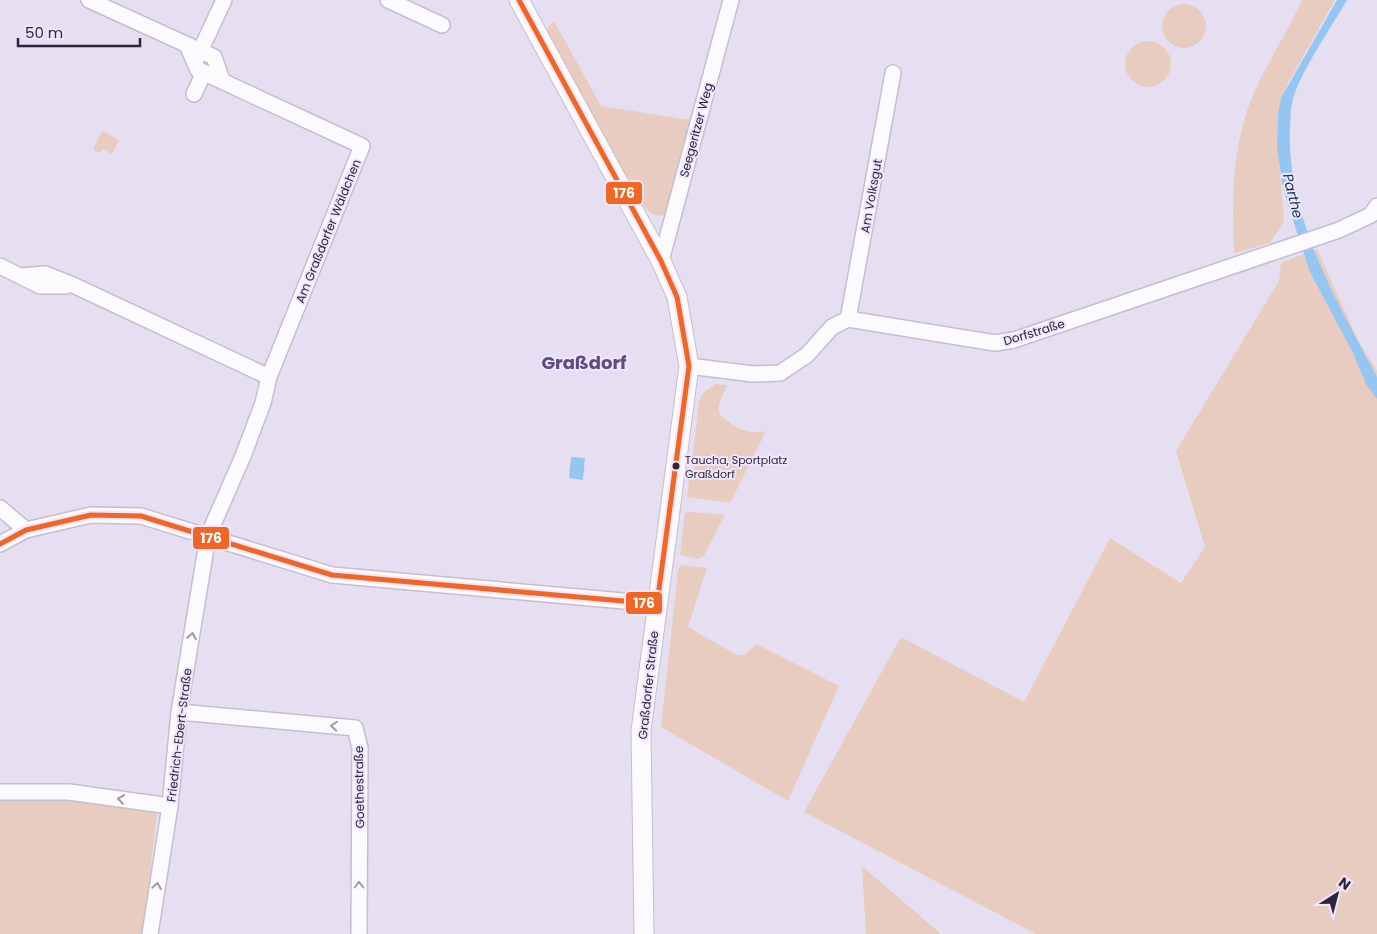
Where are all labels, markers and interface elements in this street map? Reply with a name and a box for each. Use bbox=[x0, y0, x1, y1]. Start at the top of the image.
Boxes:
scale bar bbox=[18, 15, 140, 47]
text: 50 m bbox=[25, 22, 63, 43]
street label: Seegeritzer Weg bbox=[675, 81, 717, 179]
street label: Am Graßdorfer Wäldchen bbox=[291, 156, 365, 306]
street label: Am Volksgut bbox=[856, 158, 886, 234]
water label: Parthe bbox=[1278, 171, 1308, 221]
line badge: 176 bbox=[605, 181, 643, 205]
text: 176 bbox=[613, 183, 635, 203]
street label: Dorfstraße bbox=[1001, 315, 1067, 349]
district label: Graßdorf bbox=[541, 350, 627, 375]
place label: Taucha, Sportplatz Graßdorf bbox=[685, 452, 787, 482]
marker: Taucha, Sportplatz Graßdorf bbox=[671, 461, 681, 471]
line badge: 176 bbox=[192, 526, 230, 550]
text: 176 bbox=[200, 528, 222, 548]
line badge: 176 bbox=[625, 591, 663, 615]
text: 176 bbox=[633, 593, 655, 613]
street label: Graßdorfer Straße bbox=[634, 630, 662, 740]
one-way arrow bbox=[186, 632, 196, 640]
street label: Friedrich-Ebert-Straße bbox=[162, 667, 196, 803]
one-way arrow bbox=[329, 721, 337, 732]
street label: Goethestraße bbox=[350, 745, 368, 829]
one-way arrow bbox=[117, 794, 125, 805]
north arrow bbox=[1312, 869, 1362, 919]
text: N bbox=[1335, 872, 1355, 895]
one-way arrow bbox=[152, 881, 162, 890]
one-way arrow bbox=[354, 881, 364, 889]

